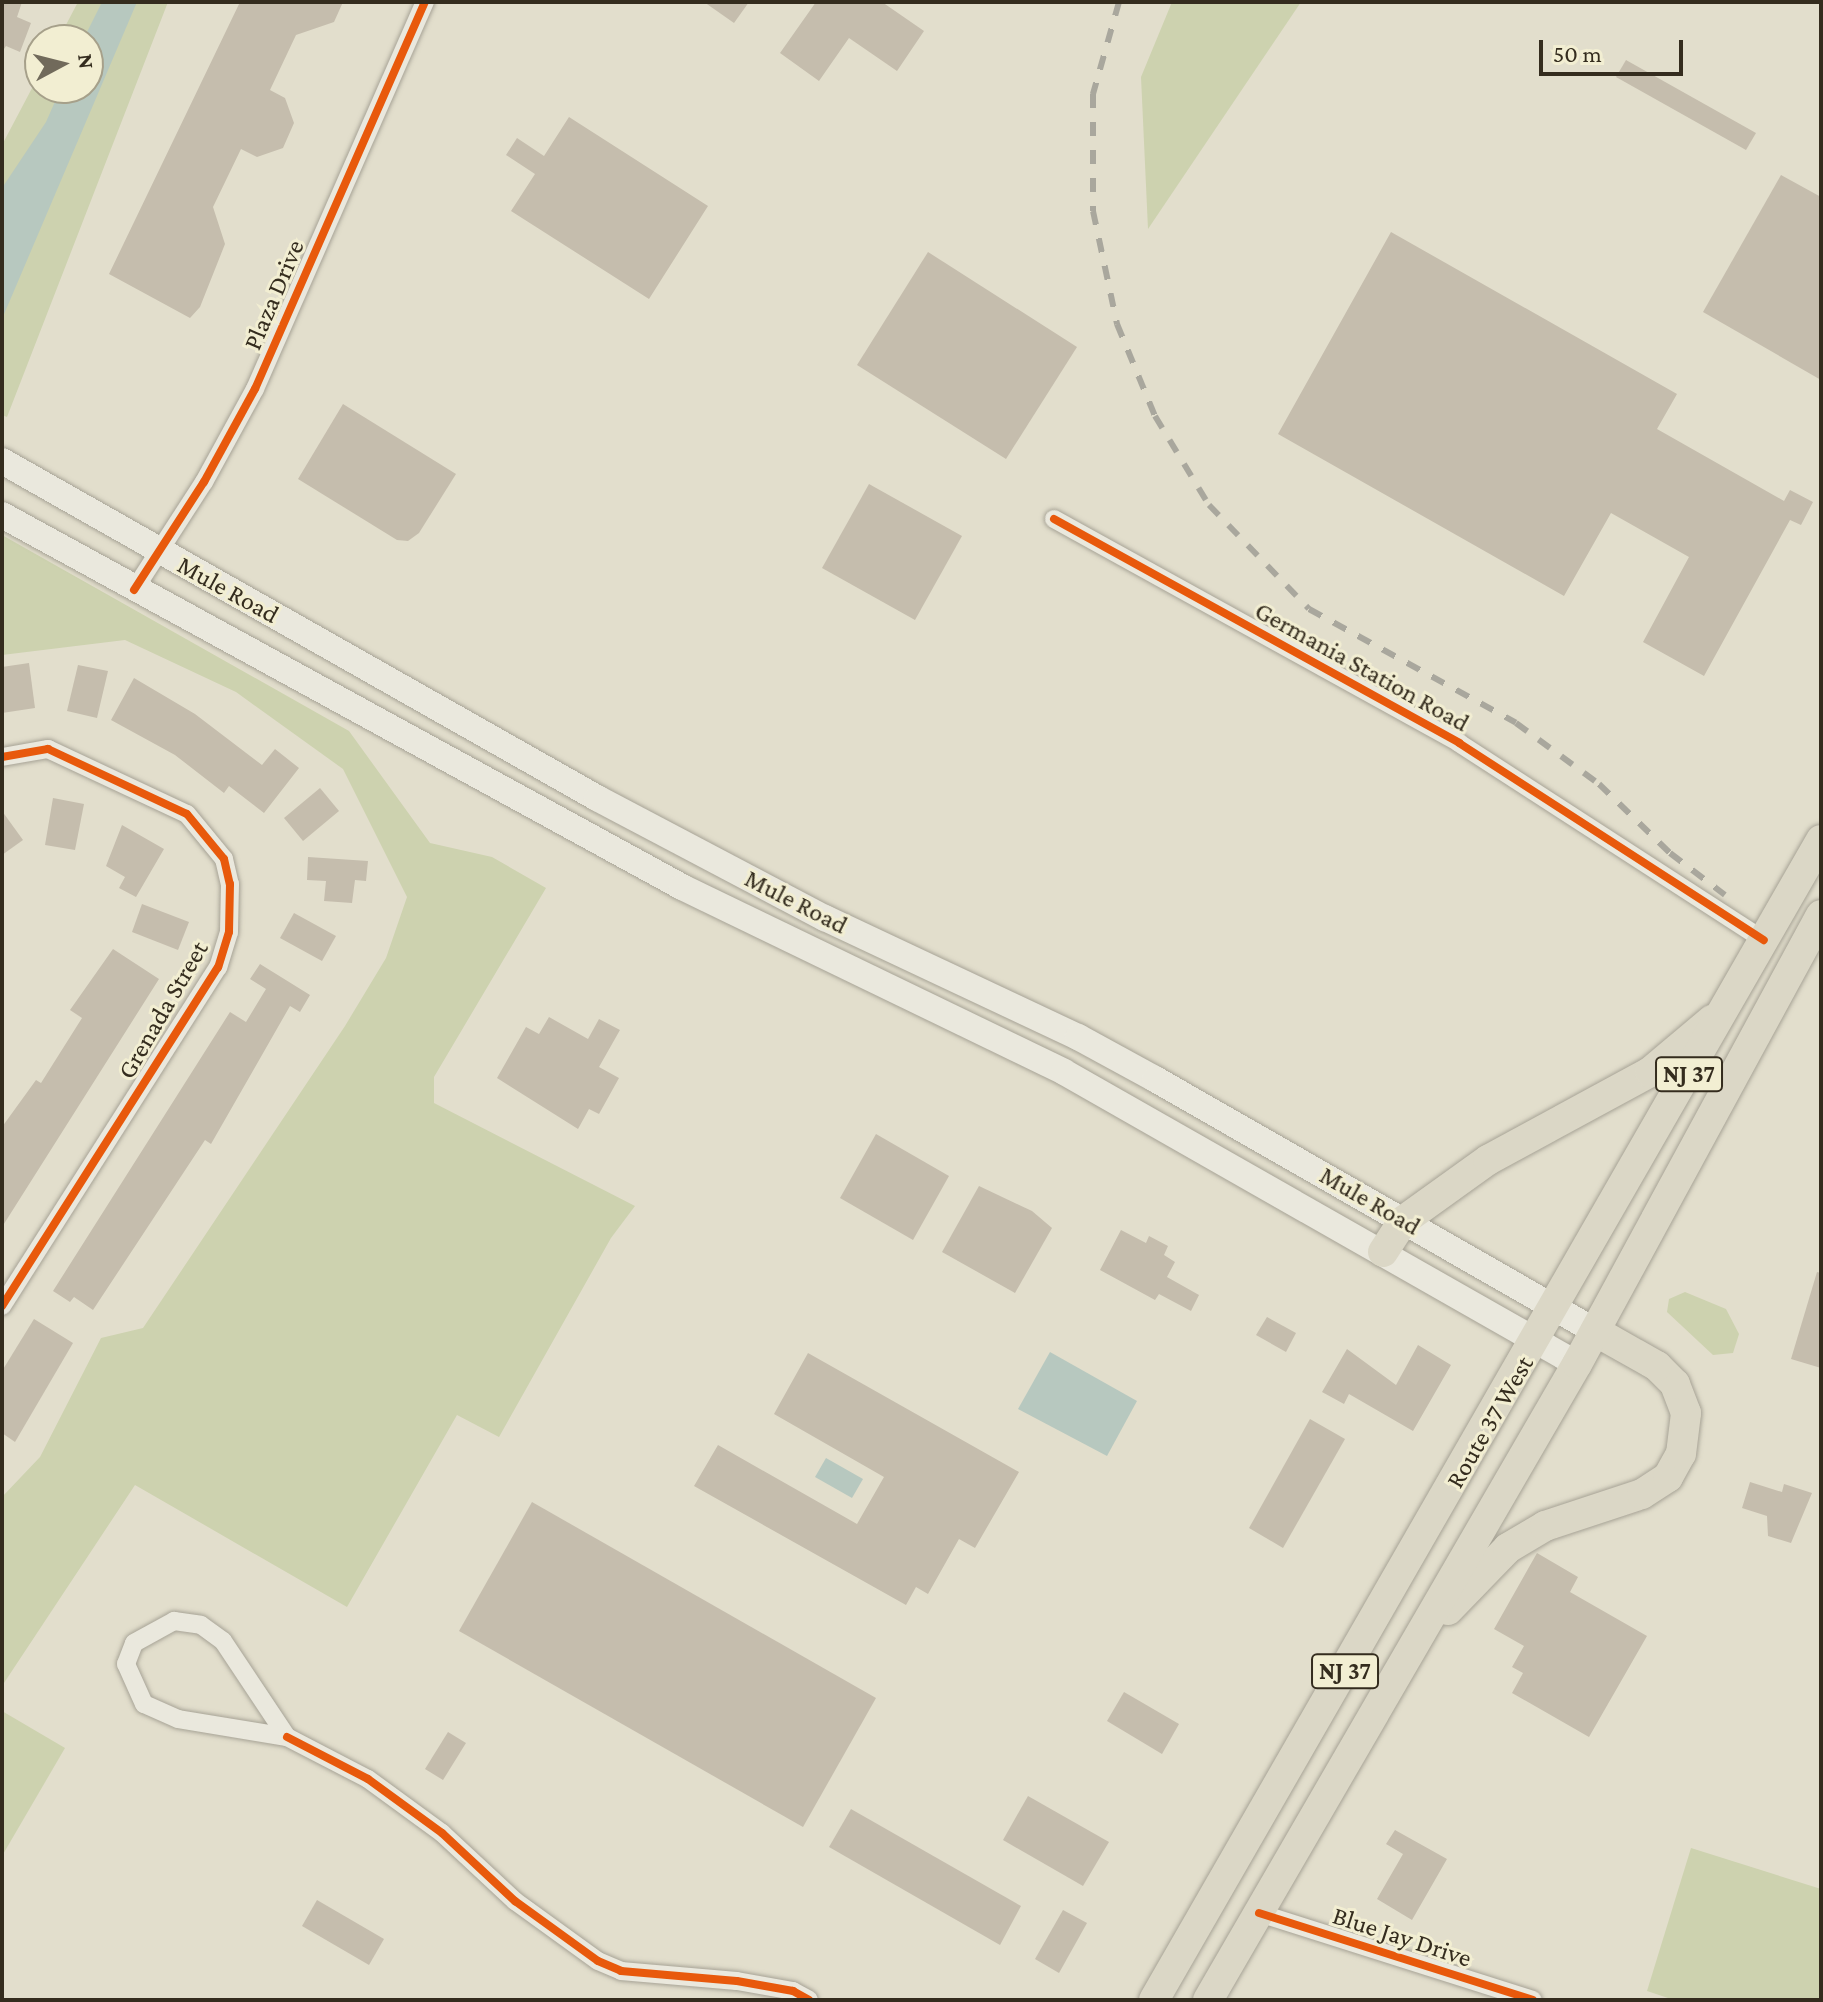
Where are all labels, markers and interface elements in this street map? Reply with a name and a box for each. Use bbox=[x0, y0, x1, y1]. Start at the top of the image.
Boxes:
north arrow bbox=[24, 24, 104, 104]
scale bar bbox=[1543, 24, 1687, 74]
text: 50 m bbox=[1553, 40, 1602, 67]
text: N bbox=[73, 52, 100, 70]
street label: Plaza Drive bbox=[237, 235, 311, 355]
street label: Mule Road bbox=[172, 549, 284, 631]
street label: Germania Station Road bbox=[1249, 595, 1475, 739]
street label: Mule Road bbox=[739, 863, 853, 941]
street label: Grenada Street bbox=[111, 935, 215, 1085]
road number: NJ 37 bbox=[1655, 1054, 1723, 1094]
street label: Mule Road bbox=[1314, 1160, 1426, 1242]
street label: Route 37 West bbox=[1440, 1350, 1540, 1494]
road number: NJ 37 bbox=[1311, 1651, 1379, 1691]
street label: Blue Jay Drive bbox=[1329, 1900, 1475, 1974]

